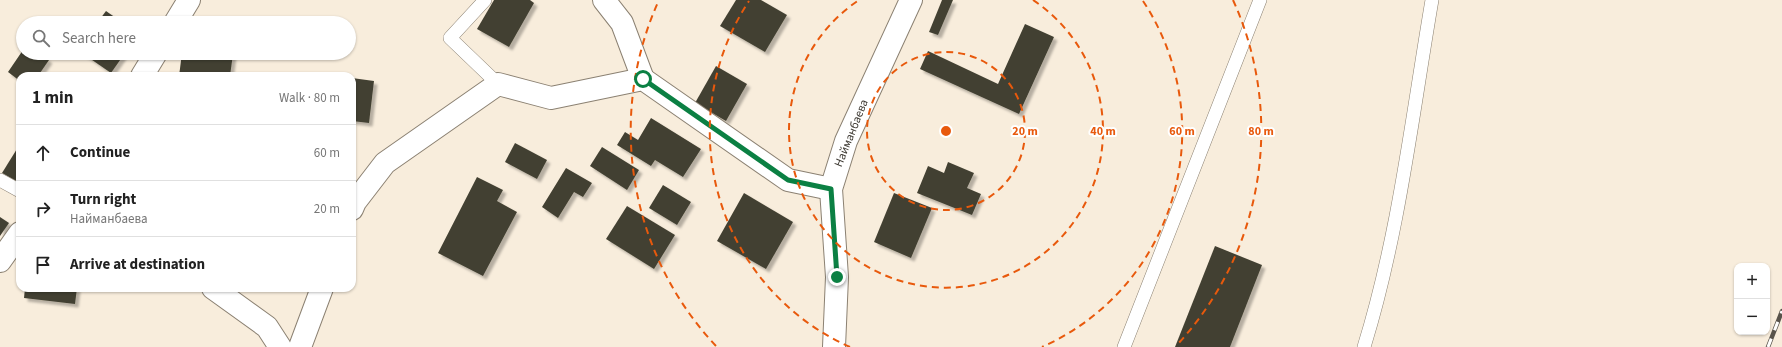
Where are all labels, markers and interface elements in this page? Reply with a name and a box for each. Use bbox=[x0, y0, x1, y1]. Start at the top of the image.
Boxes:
search box bbox=[16, 16, 356, 60]
icon: search bbox=[30, 27, 52, 49]
text: Search here bbox=[62, 28, 136, 49]
route start bbox=[634, 70, 652, 88]
text: 1 min bbox=[32, 86, 73, 110]
text: Walk · 80 m bbox=[279, 89, 340, 107]
street label: Найманбаева bbox=[830, 97, 873, 170]
text: 20 m bbox=[1012, 123, 1038, 140]
text: 40 m bbox=[1090, 123, 1116, 140]
text: 60 m bbox=[1169, 123, 1195, 140]
text: 80 m bbox=[1248, 123, 1274, 140]
centre of rings bbox=[939, 124, 953, 138]
icon: ahead bbox=[32, 142, 54, 164]
text: Continue bbox=[70, 142, 130, 163]
text: 60 m bbox=[314, 144, 340, 162]
text: Turn right bbox=[70, 189, 136, 210]
icon: right bbox=[32, 198, 54, 220]
text: 20 m bbox=[314, 200, 340, 218]
text: Найманбаева bbox=[70, 210, 148, 228]
icon: arrive bbox=[32, 254, 54, 276]
text: Arrive at destination bbox=[70, 254, 205, 275]
map controls bbox=[1734, 263, 1770, 335]
button: + bbox=[1734, 263, 1770, 299]
route end bbox=[828, 268, 846, 286]
button: − bbox=[1734, 299, 1770, 335]

